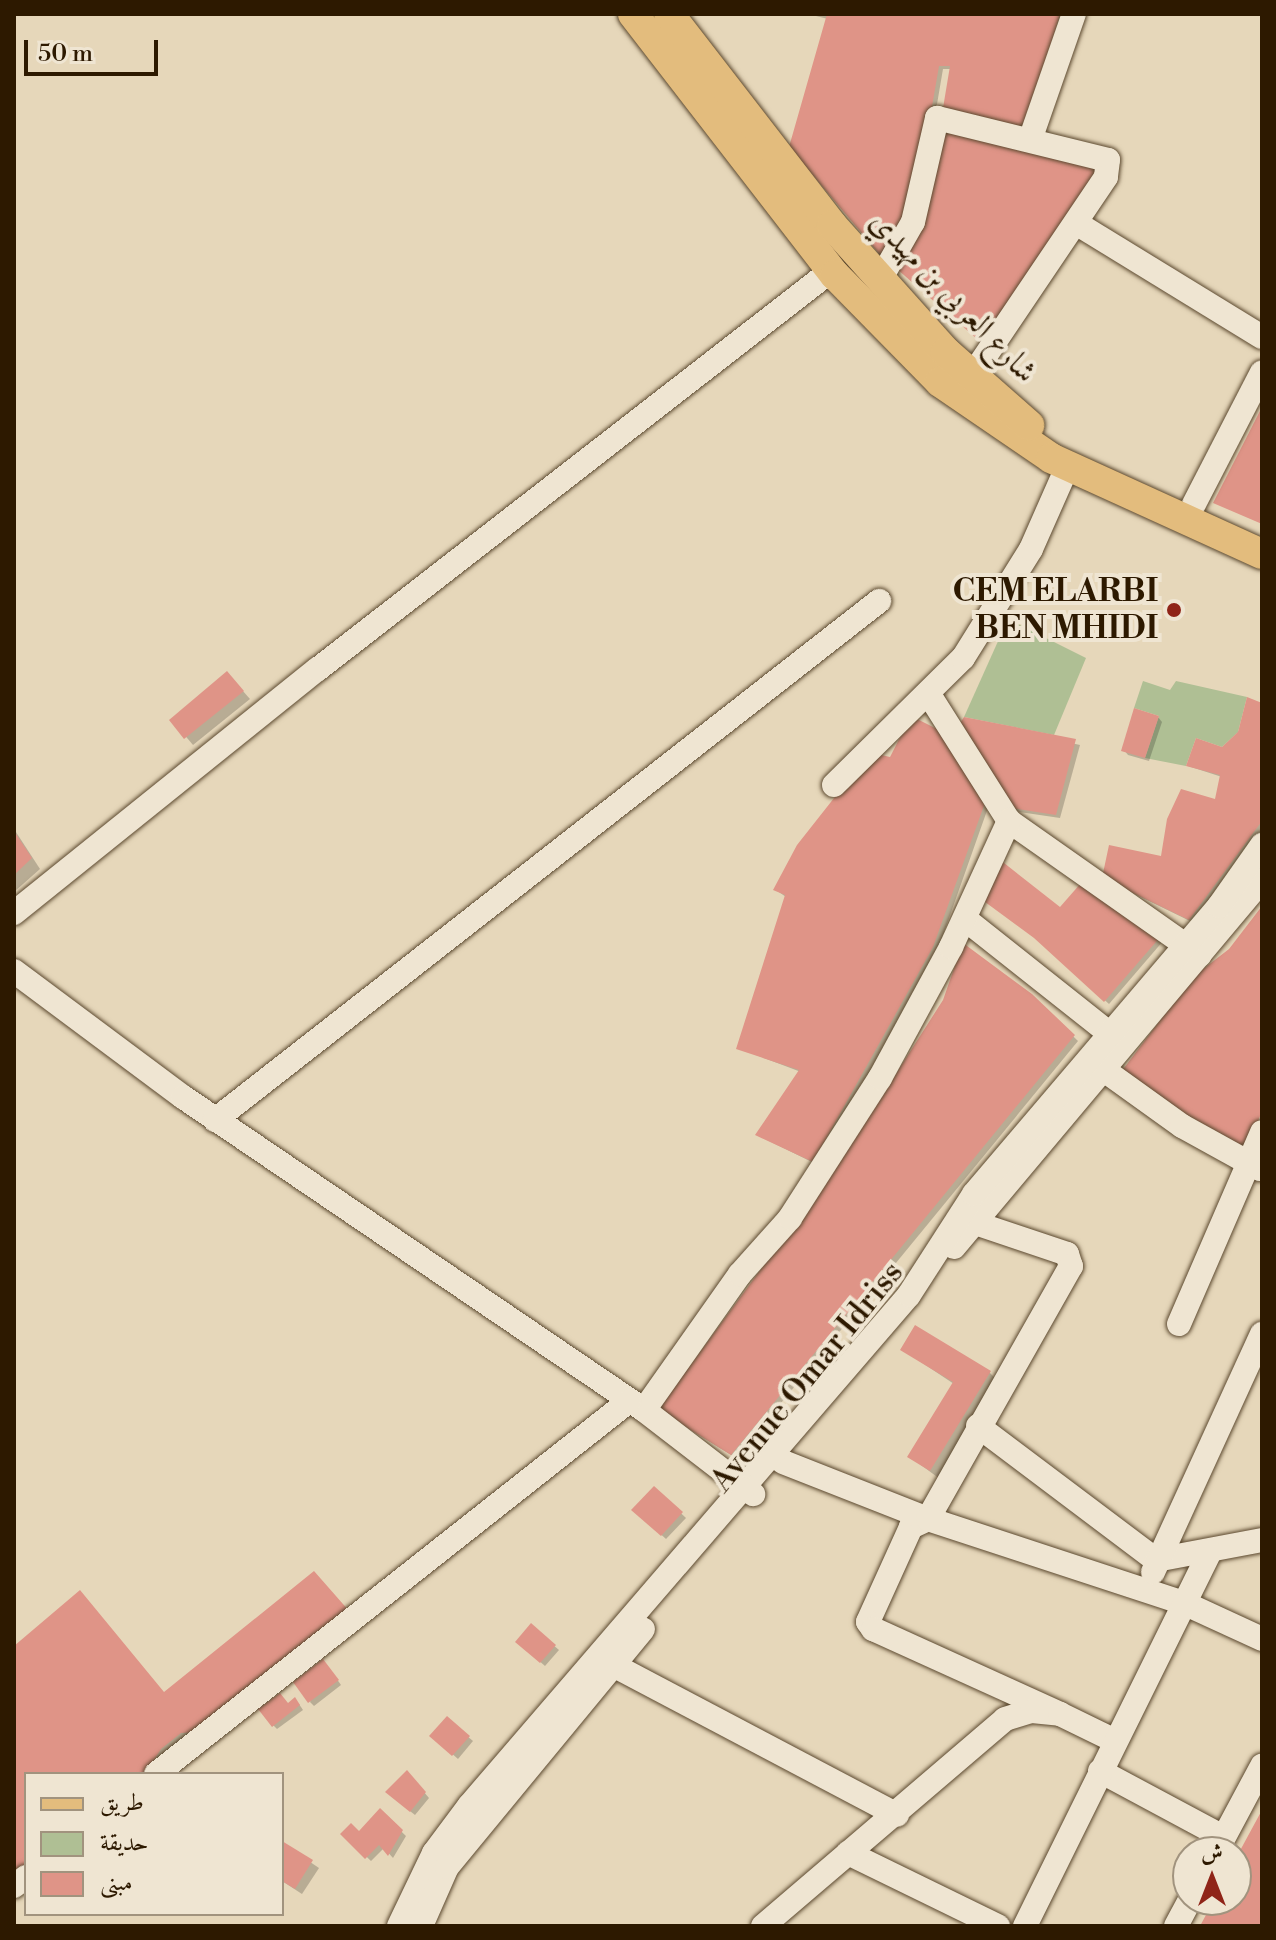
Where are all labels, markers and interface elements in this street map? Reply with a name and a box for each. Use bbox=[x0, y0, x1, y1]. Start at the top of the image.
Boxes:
scale bar bbox=[28, 24, 162, 74]
text: 50 m bbox=[38, 39, 93, 69]
street label: شارع العربي بن مهيدي bbox=[861, 203, 1045, 391]
place label: CEM ELARBI BEN MHIDI bbox=[952, 573, 1158, 648]
marker: CEM ELARBI BEN MHIDI bbox=[1165, 601, 1183, 619]
street label: Avenue Omar Idriss bbox=[702, 1254, 912, 1500]
legend bbox=[24, 1772, 284, 1916]
text: طريق bbox=[100, 1788, 144, 1818]
text: حديقة bbox=[100, 1828, 149, 1858]
north arrow bbox=[1172, 1836, 1252, 1916]
text: ش bbox=[1201, 1840, 1223, 1867]
text: مبنى bbox=[100, 1868, 133, 1898]

